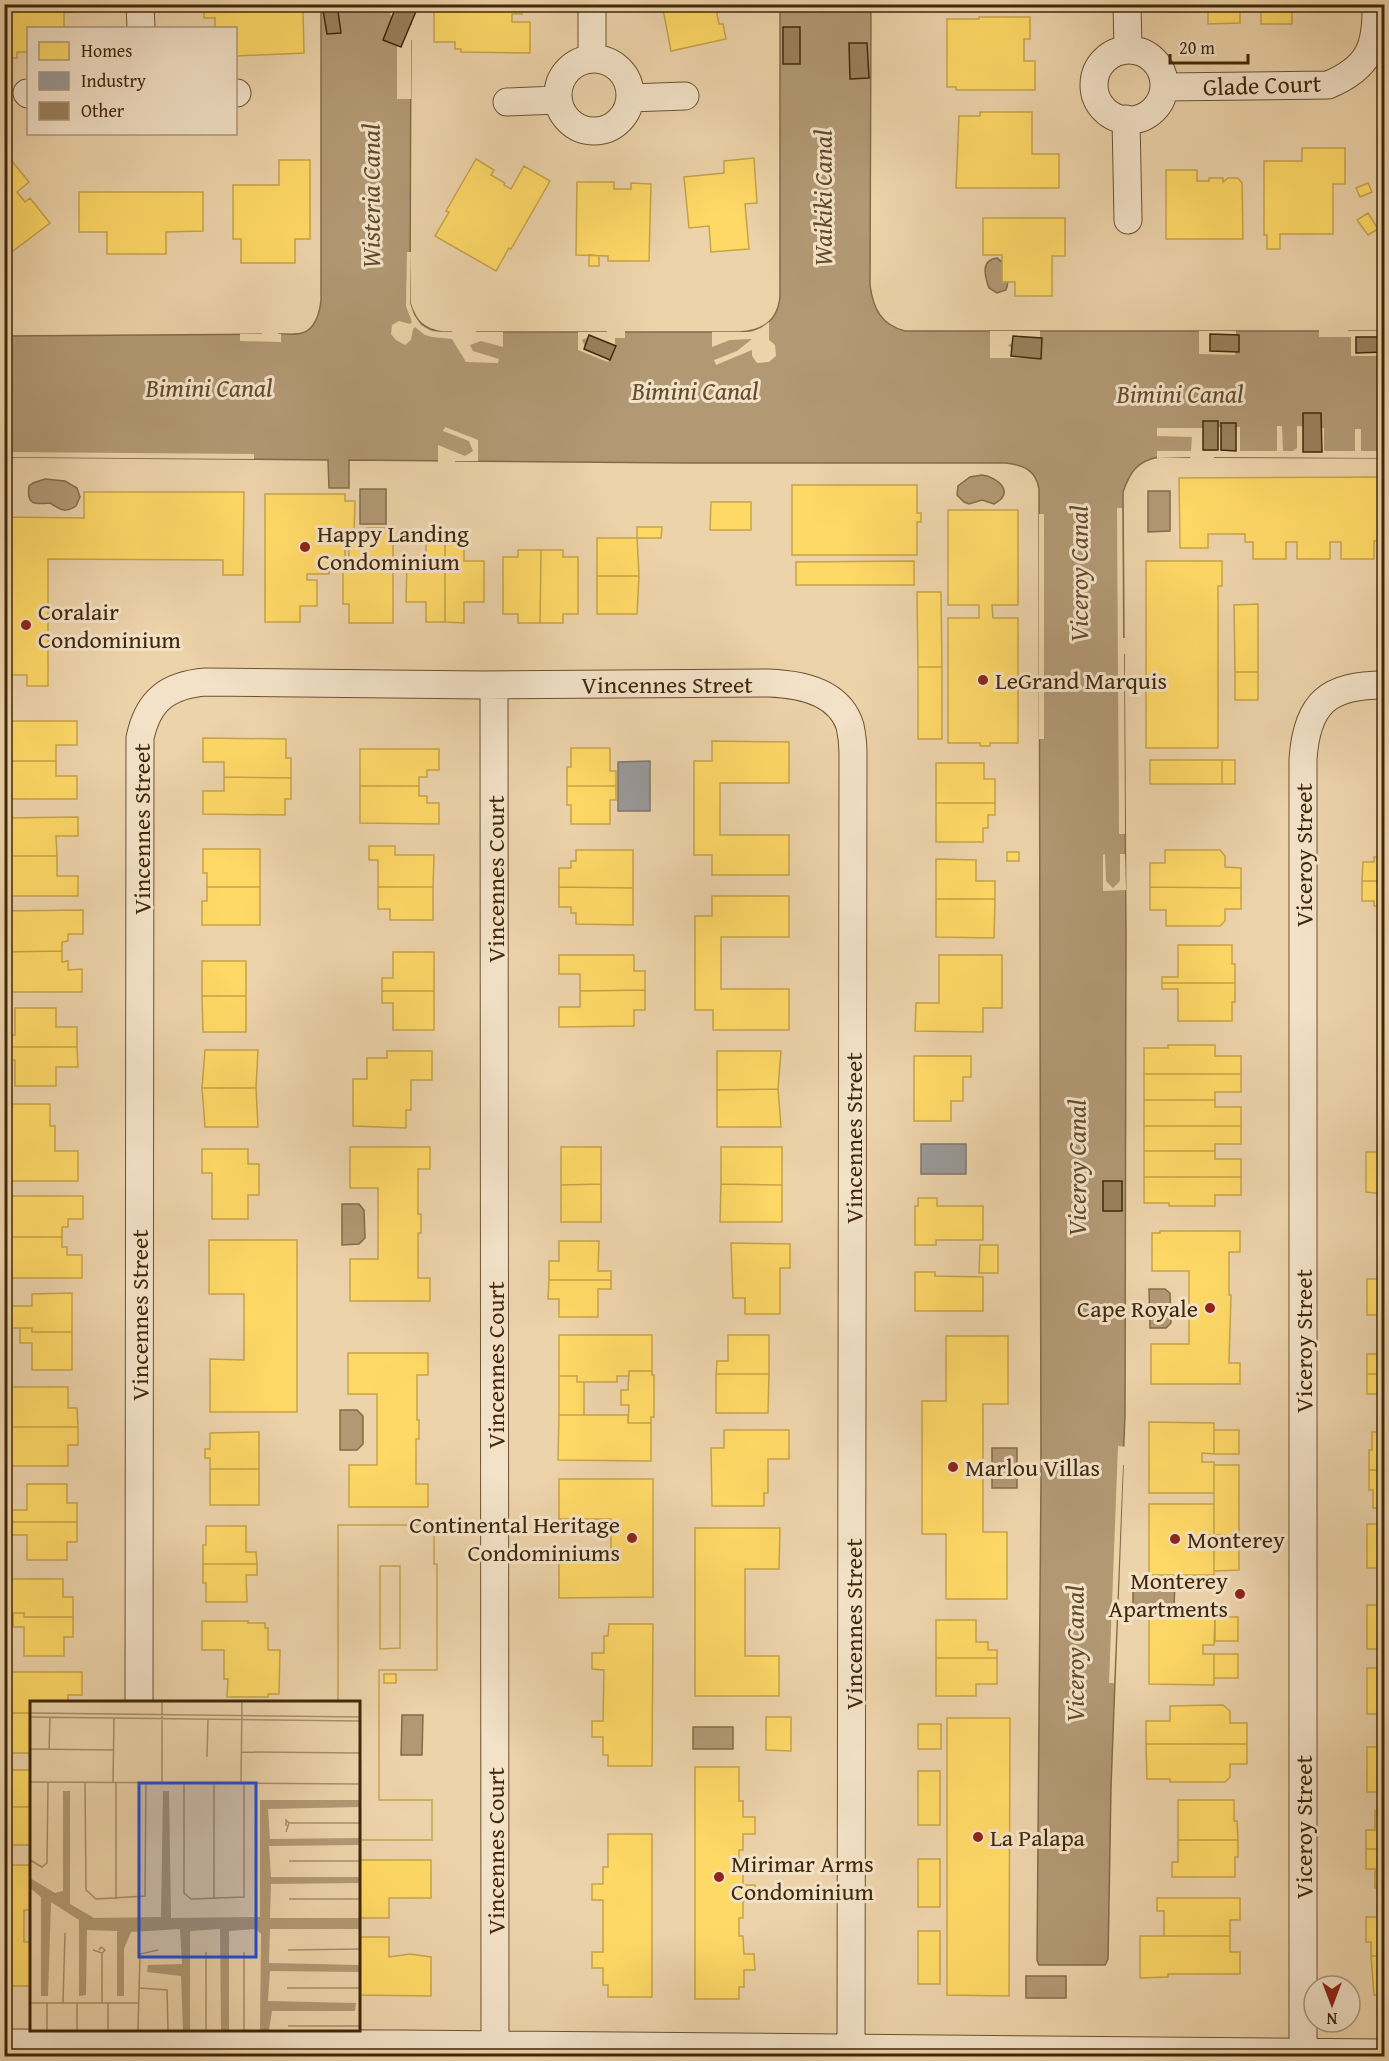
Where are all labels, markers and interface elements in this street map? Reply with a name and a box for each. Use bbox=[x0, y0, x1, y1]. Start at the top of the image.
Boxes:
legend bbox=[27, 27, 237, 135]
scale bar bbox=[1170, 27, 1248, 65]
text: 20 m bbox=[1179, 34, 1215, 61]
text: Homes bbox=[81, 37, 132, 64]
street label: Glade Court bbox=[1202, 65, 1322, 105]
text: Industry bbox=[81, 67, 146, 94]
text: Other bbox=[81, 97, 125, 124]
water label: Wisteria Canal bbox=[351, 124, 390, 268]
water label: Waikiki Canal bbox=[803, 130, 842, 266]
water label: Bimini Canal bbox=[145, 368, 272, 407]
water label: Bimini Canal bbox=[631, 371, 758, 410]
water label: Bimini Canal bbox=[1116, 374, 1243, 413]
water label: Viceroy Canal bbox=[1059, 505, 1098, 643]
place label: Happy Landing Condominium bbox=[317, 516, 469, 579]
marker: Happy Landing Condominium bbox=[298, 540, 312, 554]
place label: Coralair Condominium bbox=[38, 594, 181, 657]
marker: Coralair Condominium bbox=[19, 618, 33, 632]
place label: LeGrand Marquis bbox=[995, 663, 1167, 698]
street label: Vincennes Street bbox=[581, 667, 753, 702]
marker: LeGrand Marquis bbox=[976, 673, 990, 687]
street label: Vincennes Street bbox=[124, 743, 159, 915]
street label: Viceroy Street bbox=[1286, 782, 1321, 927]
street label: Vincennes Court bbox=[478, 795, 513, 963]
street label: Vincennes Street bbox=[836, 1052, 871, 1224]
water label: Viceroy Canal bbox=[1057, 1099, 1096, 1237]
street label: Vincennes Street bbox=[122, 1229, 157, 1401]
street label: Viceroy Street bbox=[1286, 1268, 1321, 1413]
street label: Vincennes Court bbox=[478, 1281, 513, 1449]
place label: Cape Royale bbox=[1077, 1291, 1198, 1326]
marker: Cape Royale bbox=[1203, 1301, 1217, 1315]
place label: Marlou Villas bbox=[965, 1450, 1100, 1485]
marker: Marlou Villas bbox=[946, 1460, 960, 1474]
place label: Continental Heritage Condominiums bbox=[409, 1507, 620, 1570]
place label: Monterey bbox=[1187, 1522, 1285, 1557]
marker: Continental Heritage Condominiums bbox=[625, 1531, 639, 1545]
marker: Monterey bbox=[1168, 1532, 1182, 1546]
street label: Vincennes Street bbox=[836, 1538, 871, 1710]
place label: Monterey Apartments bbox=[1108, 1563, 1228, 1626]
water label: Viceroy Canal bbox=[1055, 1585, 1094, 1723]
marker: Monterey Apartments bbox=[1233, 1587, 1247, 1601]
inset map bbox=[30, 1701, 360, 2031]
street label: Viceroy Street bbox=[1286, 1754, 1321, 1899]
street label: Vincennes Court bbox=[478, 1767, 513, 1935]
place label: La Palapa bbox=[990, 1820, 1086, 1855]
marker: La Palapa bbox=[971, 1830, 985, 1844]
place label: Mirimar Arms Condominium bbox=[731, 1846, 874, 1909]
marker: Mirimar Arms Condominium bbox=[712, 1870, 726, 1884]
north arrow bbox=[1302, 1974, 1362, 2034]
text: N bbox=[1326, 2007, 1337, 2031]

